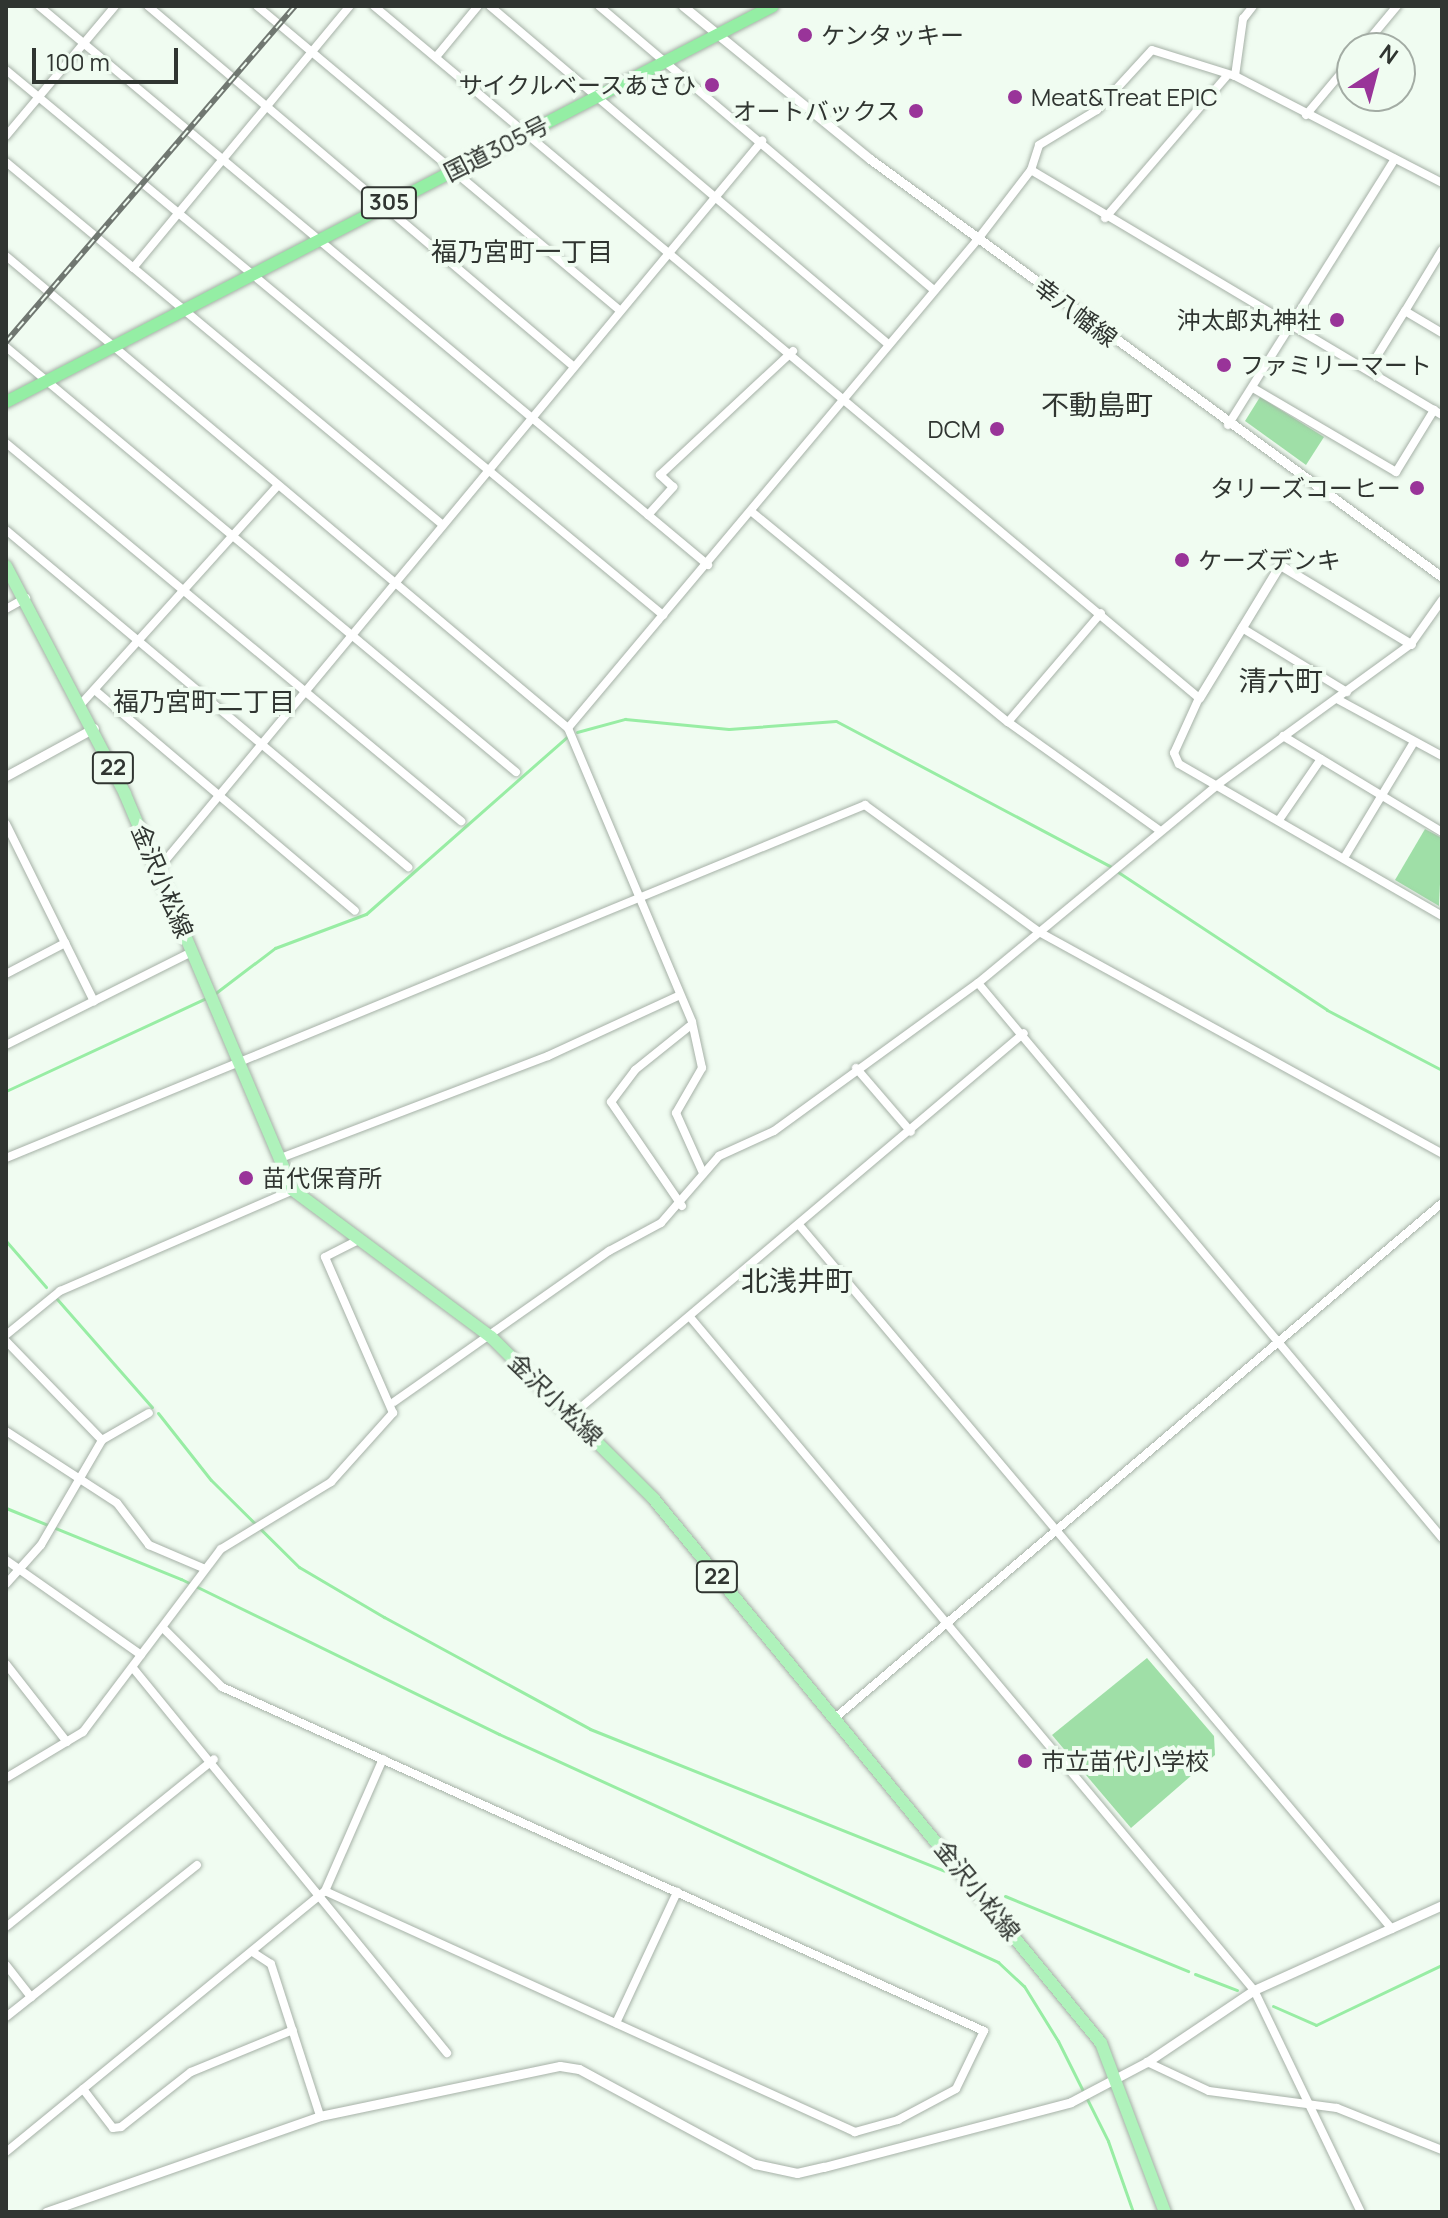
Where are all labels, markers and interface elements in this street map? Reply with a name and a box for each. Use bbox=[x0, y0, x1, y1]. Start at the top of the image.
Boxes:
place label: ケンタッキー bbox=[821, 21, 965, 49]
marker: ケンタッキー bbox=[796, 26, 814, 44]
scale bar bbox=[36, 32, 182, 82]
north arrow bbox=[1336, 32, 1416, 112]
text: N bbox=[1374, 37, 1404, 71]
text: 100 m bbox=[46, 45, 110, 78]
place label: サイクルベースあさひ bbox=[456, 71, 696, 99]
marker: サイクルベースあさひ bbox=[703, 76, 721, 94]
place label: Meat&Treat EPIC bbox=[1031, 83, 1218, 111]
marker: Meat&Treat EPIC bbox=[1006, 88, 1024, 106]
place label: オートバックス bbox=[732, 97, 900, 125]
marker: オートバックス bbox=[907, 102, 925, 120]
street label: 国道305号 bbox=[439, 109, 553, 187]
road number: 305 bbox=[359, 185, 419, 221]
district label: 福乃宮町一丁目 bbox=[431, 236, 613, 268]
street label: 幸八幡線 bbox=[1029, 272, 1123, 352]
place label: 沖太郎丸神社 bbox=[1177, 306, 1321, 334]
marker: 沖太郎丸神社 bbox=[1328, 311, 1346, 329]
place label: ファミリーマート bbox=[1240, 351, 1432, 379]
marker: ファミリーマート bbox=[1215, 356, 1233, 374]
district label: 不動島町 bbox=[1041, 387, 1153, 421]
place label: DCM bbox=[928, 415, 981, 443]
marker: DCM bbox=[988, 420, 1006, 438]
place label: タリーズコーヒー bbox=[1209, 474, 1401, 502]
marker: タリーズコーヒー bbox=[1408, 479, 1426, 497]
place label: ケーズデンキ bbox=[1198, 546, 1342, 574]
marker: ケーズデンキ bbox=[1173, 551, 1191, 569]
district label: 清六町 bbox=[1239, 663, 1323, 697]
district label: 福乃宮町二丁目 bbox=[113, 686, 295, 718]
road number: 22 bbox=[91, 750, 135, 786]
street label: 金沢小松線 bbox=[126, 820, 200, 942]
place label: 苗代保育所 bbox=[262, 1164, 382, 1192]
marker: 苗代保育所 bbox=[237, 1169, 255, 1187]
district label: 北浅井町 bbox=[741, 1263, 853, 1297]
street label: 金沢小松線 bbox=[503, 1347, 609, 1451]
road number: 22 bbox=[695, 1559, 739, 1595]
place label: 市立苗代小学校 bbox=[1041, 1747, 1209, 1775]
marker: 市立苗代小学校 bbox=[1016, 1752, 1034, 1770]
street label: 金沢小松線 bbox=[929, 1834, 1027, 1946]

